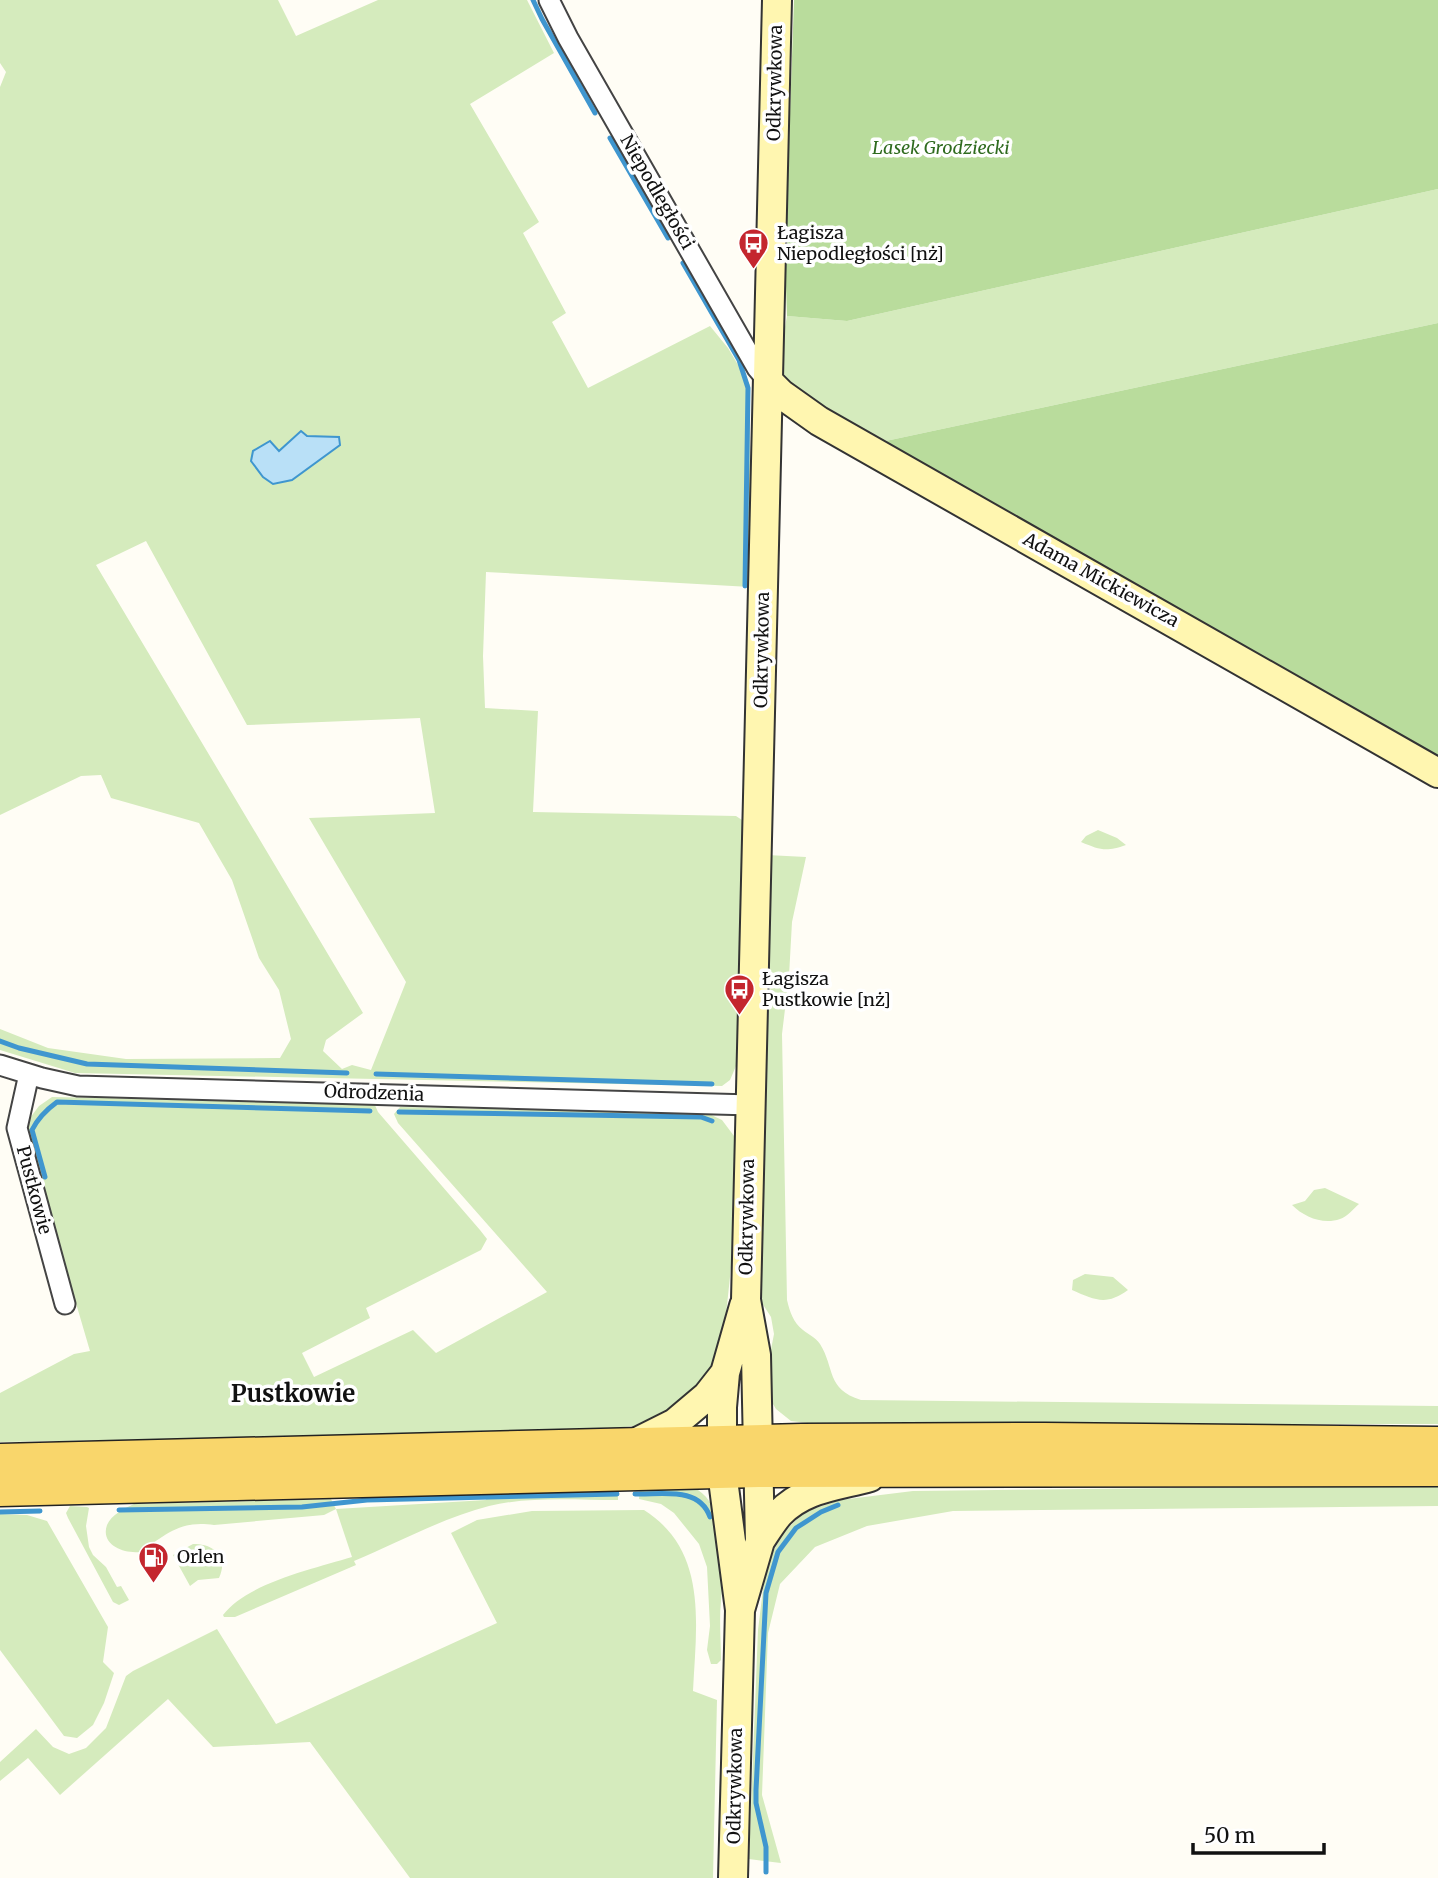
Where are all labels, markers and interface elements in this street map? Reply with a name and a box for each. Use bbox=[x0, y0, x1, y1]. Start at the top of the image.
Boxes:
street label: Odkrywkowa bbox=[762, 24, 787, 141]
street label: Niepodległości bbox=[615, 130, 700, 253]
park label: Lasek Grodziecki bbox=[872, 136, 1010, 159]
place label: Łagisza Niepodległości [nż] bbox=[777, 221, 944, 265]
bus stop icon: Łagisza Niepodległości [nż] bbox=[737, 226, 771, 270]
street label: Adama Mickiewicza bbox=[1019, 527, 1183, 632]
street label: Odkrywkowa bbox=[749, 591, 774, 708]
place label: Łagisza Pustkowie [nż] bbox=[762, 967, 891, 1011]
bus stop icon: Łagisza Pustkowie [nż] bbox=[722, 972, 756, 1016]
street label: Odrodzenia bbox=[324, 1079, 425, 1106]
street label: Pustkowie bbox=[12, 1143, 57, 1237]
street label: Odkrywkowa bbox=[734, 1158, 759, 1275]
district label: Pustkowie bbox=[231, 1378, 355, 1409]
fuel station icon: Orlen bbox=[137, 1540, 171, 1584]
place label: Orlen bbox=[177, 1545, 225, 1568]
street label: Odkrywkowa bbox=[722, 1727, 747, 1844]
scale bar bbox=[1193, 1812, 1324, 1856]
text: 50 m bbox=[1204, 1822, 1255, 1849]

